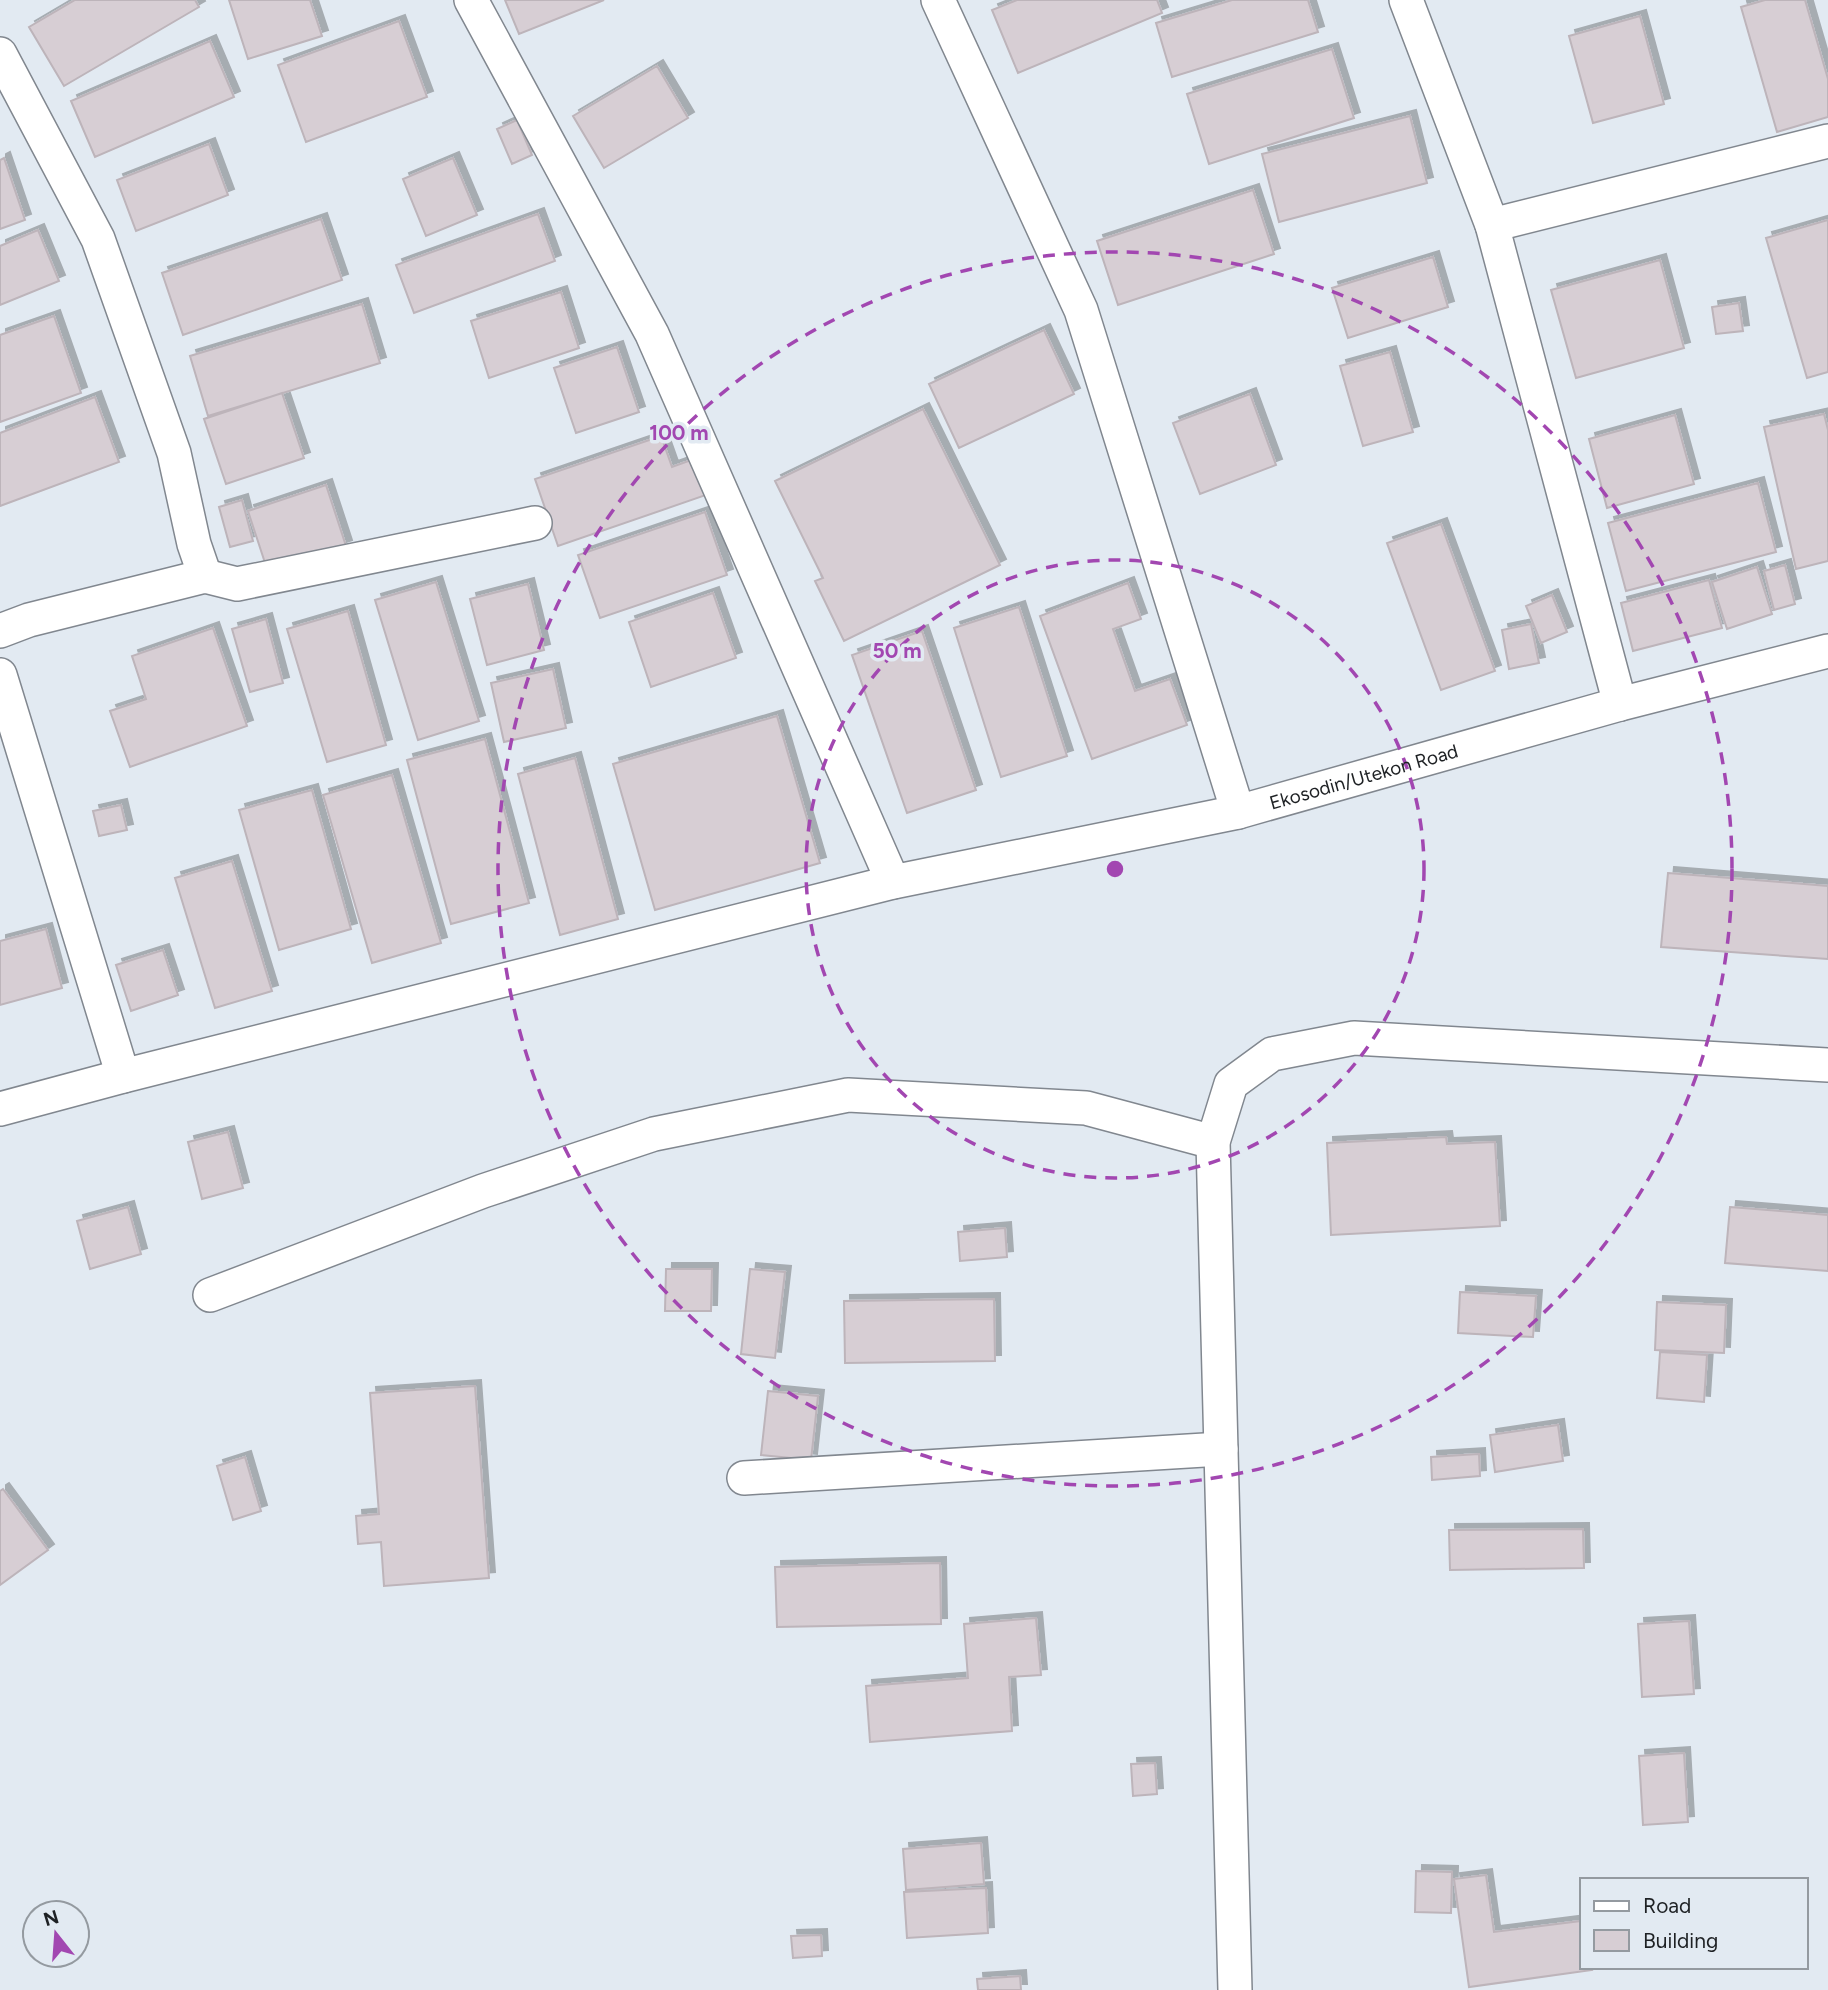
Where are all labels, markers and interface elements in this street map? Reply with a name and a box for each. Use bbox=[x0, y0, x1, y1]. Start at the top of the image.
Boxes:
text: 100 m bbox=[649, 420, 709, 445]
text: 50 m bbox=[872, 638, 922, 663]
street label: Ekosodin/Utekon Road bbox=[1267, 739, 1461, 815]
centre of rings bbox=[1103, 857, 1127, 881]
legend bbox=[1580, 1878, 1807, 1969]
text: Road bbox=[1643, 1893, 1691, 1918]
north arrow bbox=[21, 1899, 91, 1969]
text: N bbox=[41, 1905, 62, 1931]
text: Building bbox=[1643, 1928, 1718, 1953]

